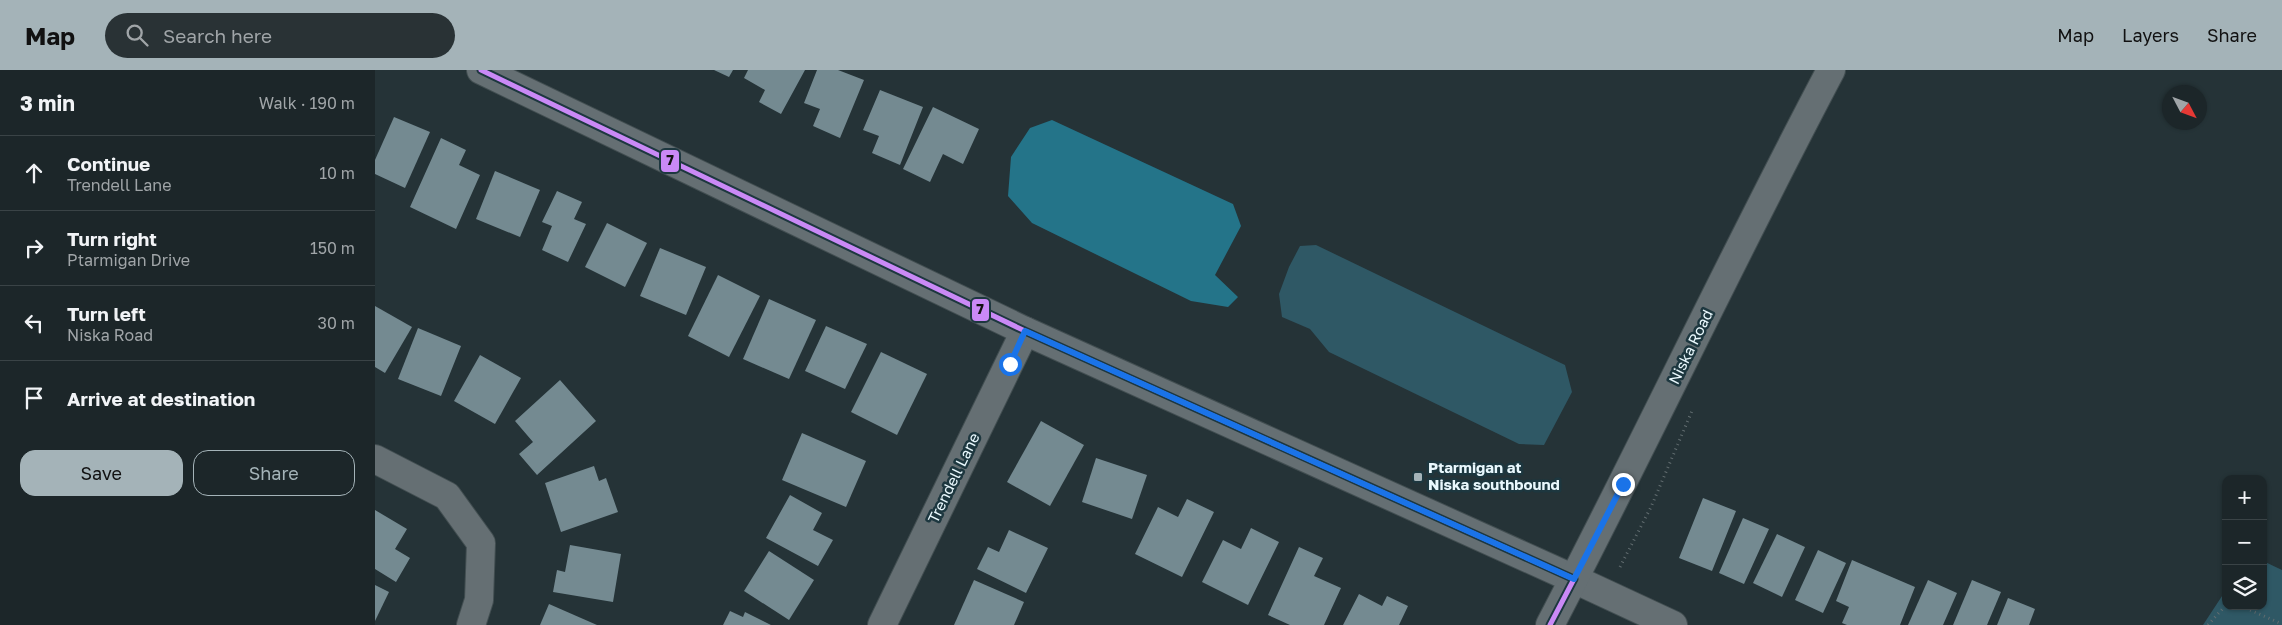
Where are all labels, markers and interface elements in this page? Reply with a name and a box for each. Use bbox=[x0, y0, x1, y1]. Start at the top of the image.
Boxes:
search box bbox=[105, 13, 455, 58]
text: Map bbox=[25, 21, 75, 50]
icon: search bbox=[123, 21, 151, 49]
text: Search here bbox=[163, 24, 272, 47]
text: Map bbox=[2057, 24, 2094, 46]
text: Layers bbox=[2122, 24, 2179, 46]
text: Share bbox=[2207, 24, 2257, 46]
north arrow bbox=[2162, 85, 2207, 130]
text: 3 min bbox=[20, 90, 75, 116]
text: Walk · 190 m bbox=[259, 93, 355, 113]
line badge: 7 bbox=[660, 149, 680, 173]
text: 7 bbox=[666, 151, 674, 168]
text: Continue bbox=[67, 152, 150, 175]
icon: ahead bbox=[20, 159, 48, 187]
text: 10 m bbox=[319, 163, 355, 183]
text: Trendell Lane bbox=[67, 175, 171, 195]
text: Turn right bbox=[67, 227, 157, 250]
icon: right bbox=[20, 234, 48, 262]
text: 150 m bbox=[310, 238, 355, 258]
text: Ptarmigan Drive bbox=[67, 250, 190, 270]
line badge: 7 bbox=[971, 298, 990, 322]
text: 7 bbox=[976, 300, 984, 317]
text: Turn left bbox=[67, 302, 146, 325]
street label: Niska Road bbox=[1664, 306, 1716, 387]
icon: left bbox=[20, 309, 48, 337]
text: 30 m bbox=[318, 313, 355, 333]
text: Niska Road bbox=[67, 325, 153, 345]
route start bbox=[999, 353, 1022, 376]
icon: arrive bbox=[20, 384, 48, 412]
text: Arrive at destination bbox=[67, 387, 255, 410]
street label: Trendell Lane bbox=[924, 429, 983, 526]
button: Save bbox=[20, 450, 183, 496]
button: Share bbox=[193, 450, 355, 496]
place label: Ptarmigan at Niska southbound bbox=[1428, 458, 1560, 493]
marker: Ptarmigan at Niska southbound bbox=[1412, 471, 1424, 483]
route end bbox=[1612, 473, 1635, 496]
map controls bbox=[2222, 475, 2267, 610]
button: + bbox=[2222, 475, 2267, 520]
button: − bbox=[2222, 520, 2267, 565]
button: layers bbox=[2222, 565, 2267, 610]

